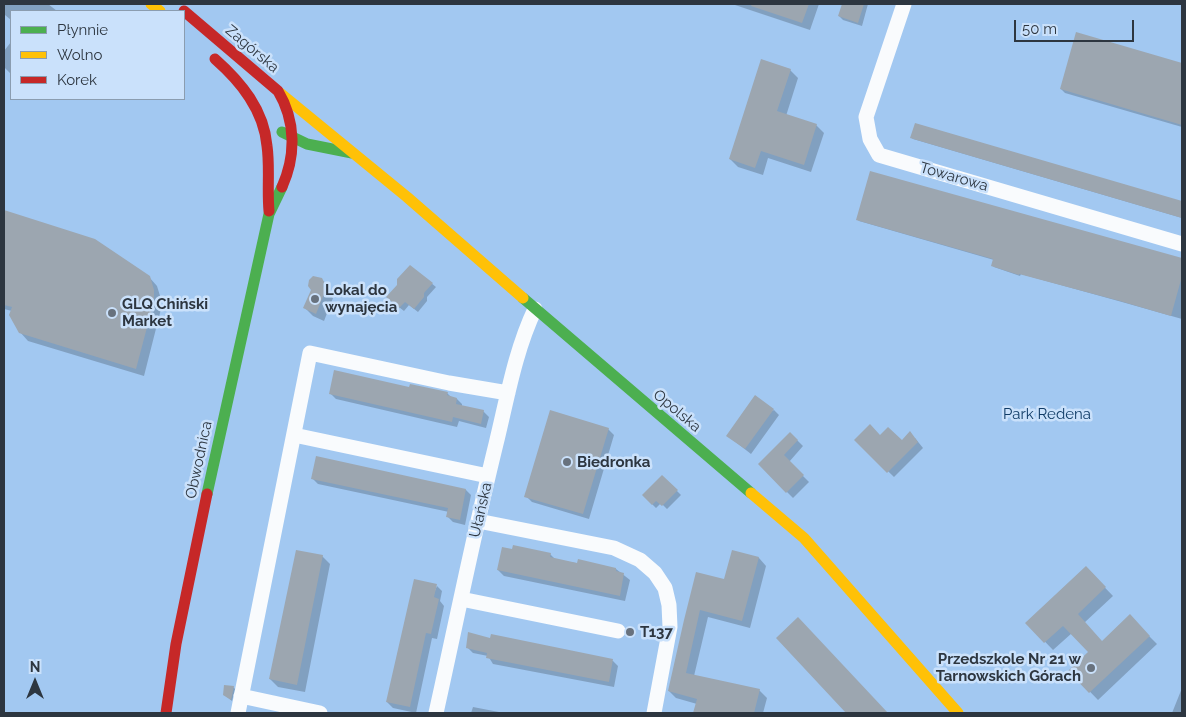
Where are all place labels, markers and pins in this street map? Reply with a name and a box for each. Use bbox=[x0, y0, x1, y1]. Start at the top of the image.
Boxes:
place label: Lokal do wynajęcia bbox=[325, 281, 397, 316]
marker: Lokal do wynajęcia bbox=[309, 293, 321, 305]
place label: GLQ Chiński Market bbox=[122, 295, 208, 330]
marker: GLQ Chiński Market bbox=[106, 307, 118, 319]
place label: Biedronka bbox=[577, 453, 650, 471]
marker: Biedronka bbox=[561, 456, 573, 468]
place label: T137 bbox=[640, 623, 673, 641]
marker: T137 bbox=[624, 626, 636, 638]
place label: Przedszkole Nr 21 w Tarnowskich Górach bbox=[936, 650, 1081, 685]
marker: Przedszkole Nr 21 w Tarnowskich Górach bbox=[1085, 662, 1097, 674]

